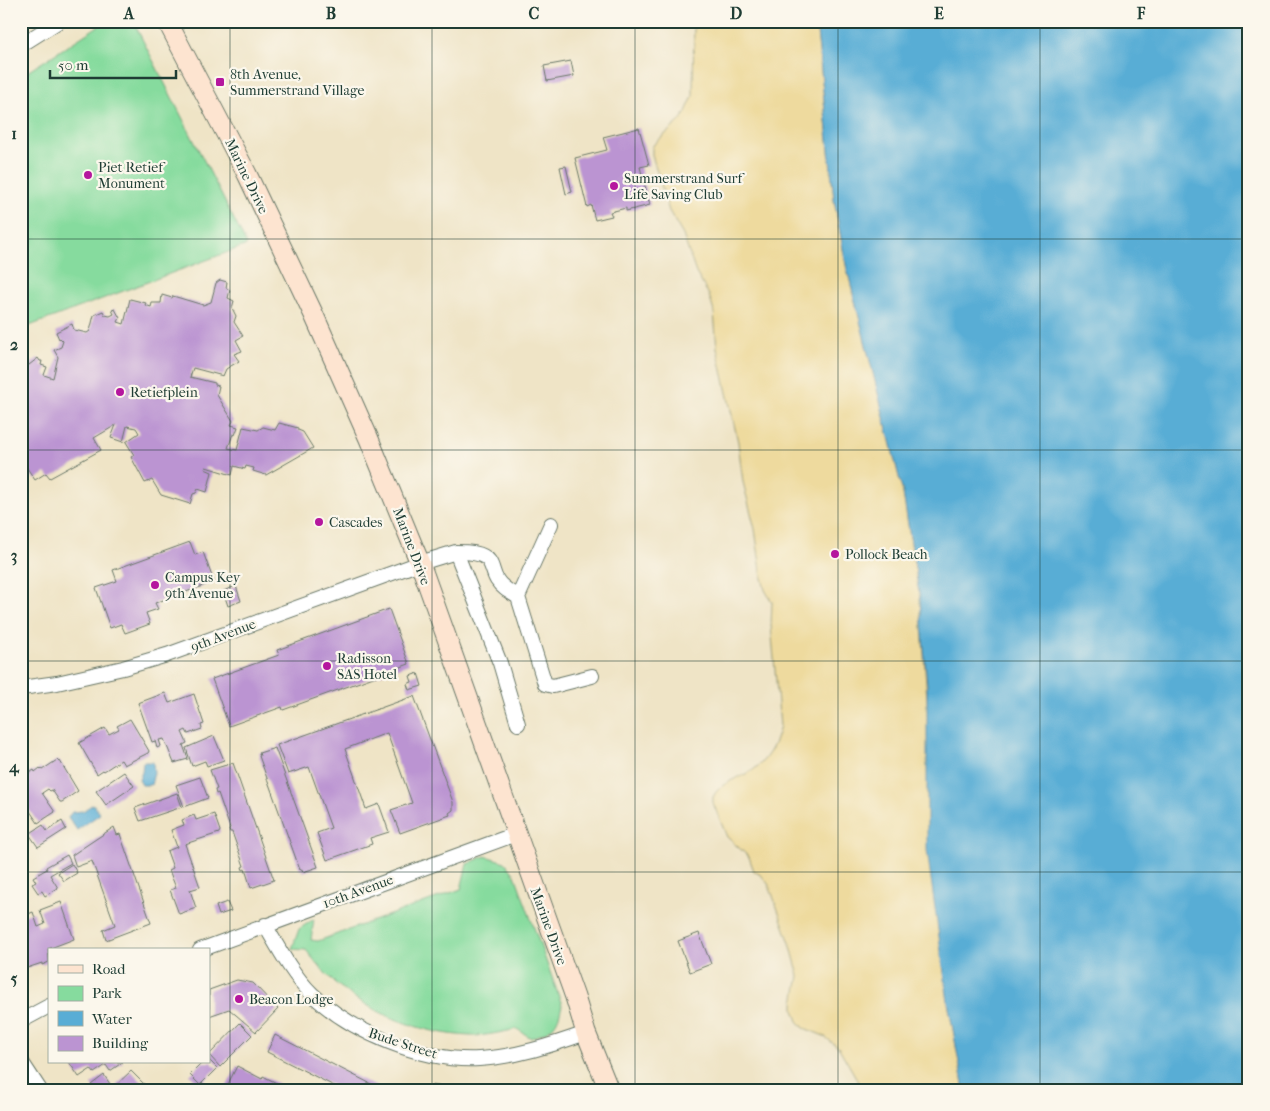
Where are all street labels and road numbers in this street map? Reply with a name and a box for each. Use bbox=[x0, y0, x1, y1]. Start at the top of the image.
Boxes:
street label: Marine Drive bbox=[221, 136, 272, 217]
street label: Marine Drive bbox=[389, 505, 434, 587]
street label: 9th Avenue bbox=[188, 615, 258, 656]
street label: 10th Avenue bbox=[321, 871, 396, 912]
street label: Marine Drive bbox=[527, 885, 570, 967]
street label: Bude Street bbox=[366, 1024, 439, 1063]

